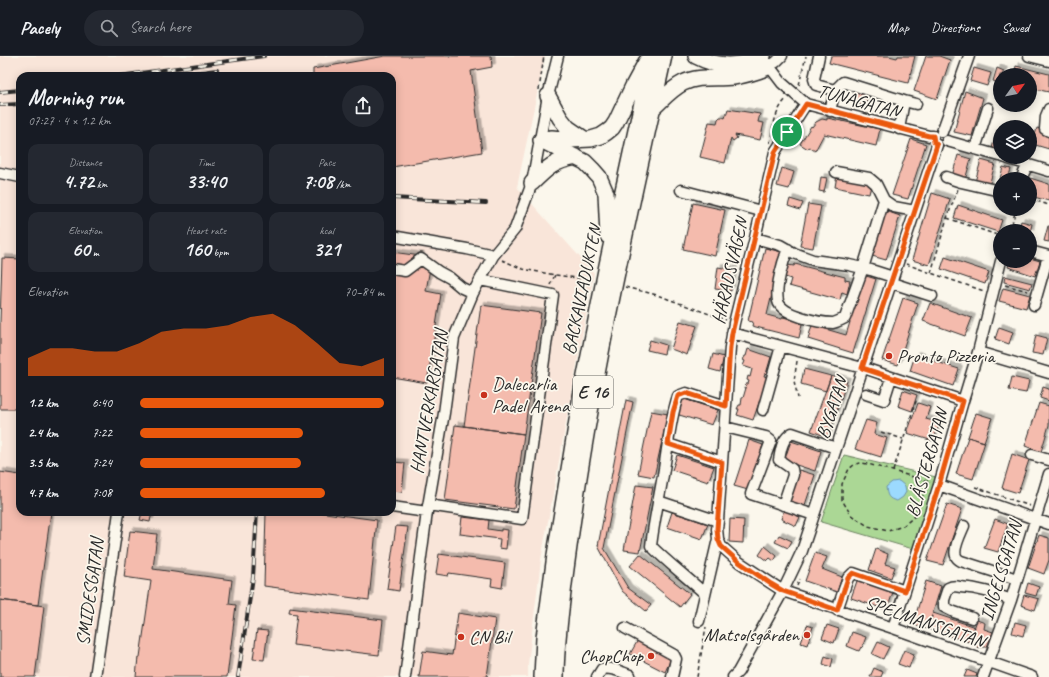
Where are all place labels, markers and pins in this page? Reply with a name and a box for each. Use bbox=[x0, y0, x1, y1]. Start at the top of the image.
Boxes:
pin bbox=[770, 115, 804, 149]
place label: Pronto Pizzeria bbox=[897, 344, 996, 368]
marker: Pronto Pizzeria bbox=[884, 351, 894, 361]
place label: Dalecarlia Padel Arena bbox=[492, 372, 571, 418]
marker: Dalecarlia Padel Arena bbox=[479, 390, 489, 400]
place label: Matsolsgården bbox=[704, 623, 800, 647]
place label: CN Bil bbox=[469, 625, 514, 649]
marker: Matsolsgården bbox=[802, 630, 812, 640]
marker: CN Bil bbox=[456, 632, 466, 642]
place label: ChopChop bbox=[580, 644, 644, 668]
marker: ChopChop bbox=[646, 651, 656, 661]

